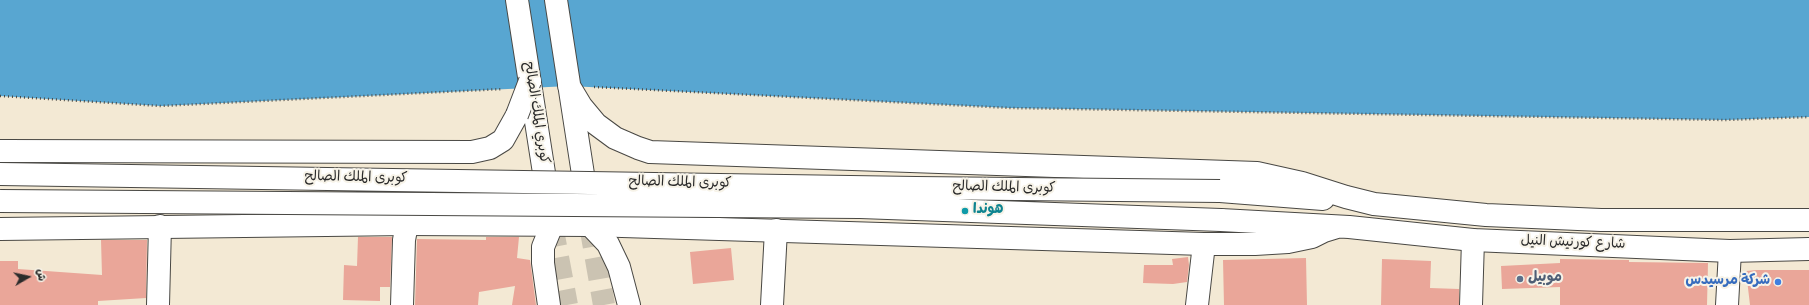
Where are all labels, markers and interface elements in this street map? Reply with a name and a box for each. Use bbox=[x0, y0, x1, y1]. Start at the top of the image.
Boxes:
street label: كوبري الملك الصالح bbox=[519, 61, 551, 165]
street label: كوبرى الملك الصالح bbox=[304, 170, 408, 188]
street label: كوبرى الملك الصالح bbox=[628, 175, 732, 193]
street label: كوبرى الملك الصالح bbox=[952, 180, 1056, 198]
place label: هوندا bbox=[973, 203, 1003, 219]
marker: هوندا bbox=[960, 206, 970, 216]
street label: شارع كورنيش النيل bbox=[1520, 234, 1626, 254]
north arrow bbox=[8, 257, 48, 297]
text: ش bbox=[31, 268, 49, 282]
place label: موبيل bbox=[1528, 271, 1562, 287]
marker: موبيل bbox=[1515, 274, 1525, 284]
place label: شركة مرسيدس bbox=[1686, 274, 1770, 290]
marker: شركة مرسيدس bbox=[1773, 277, 1783, 287]

